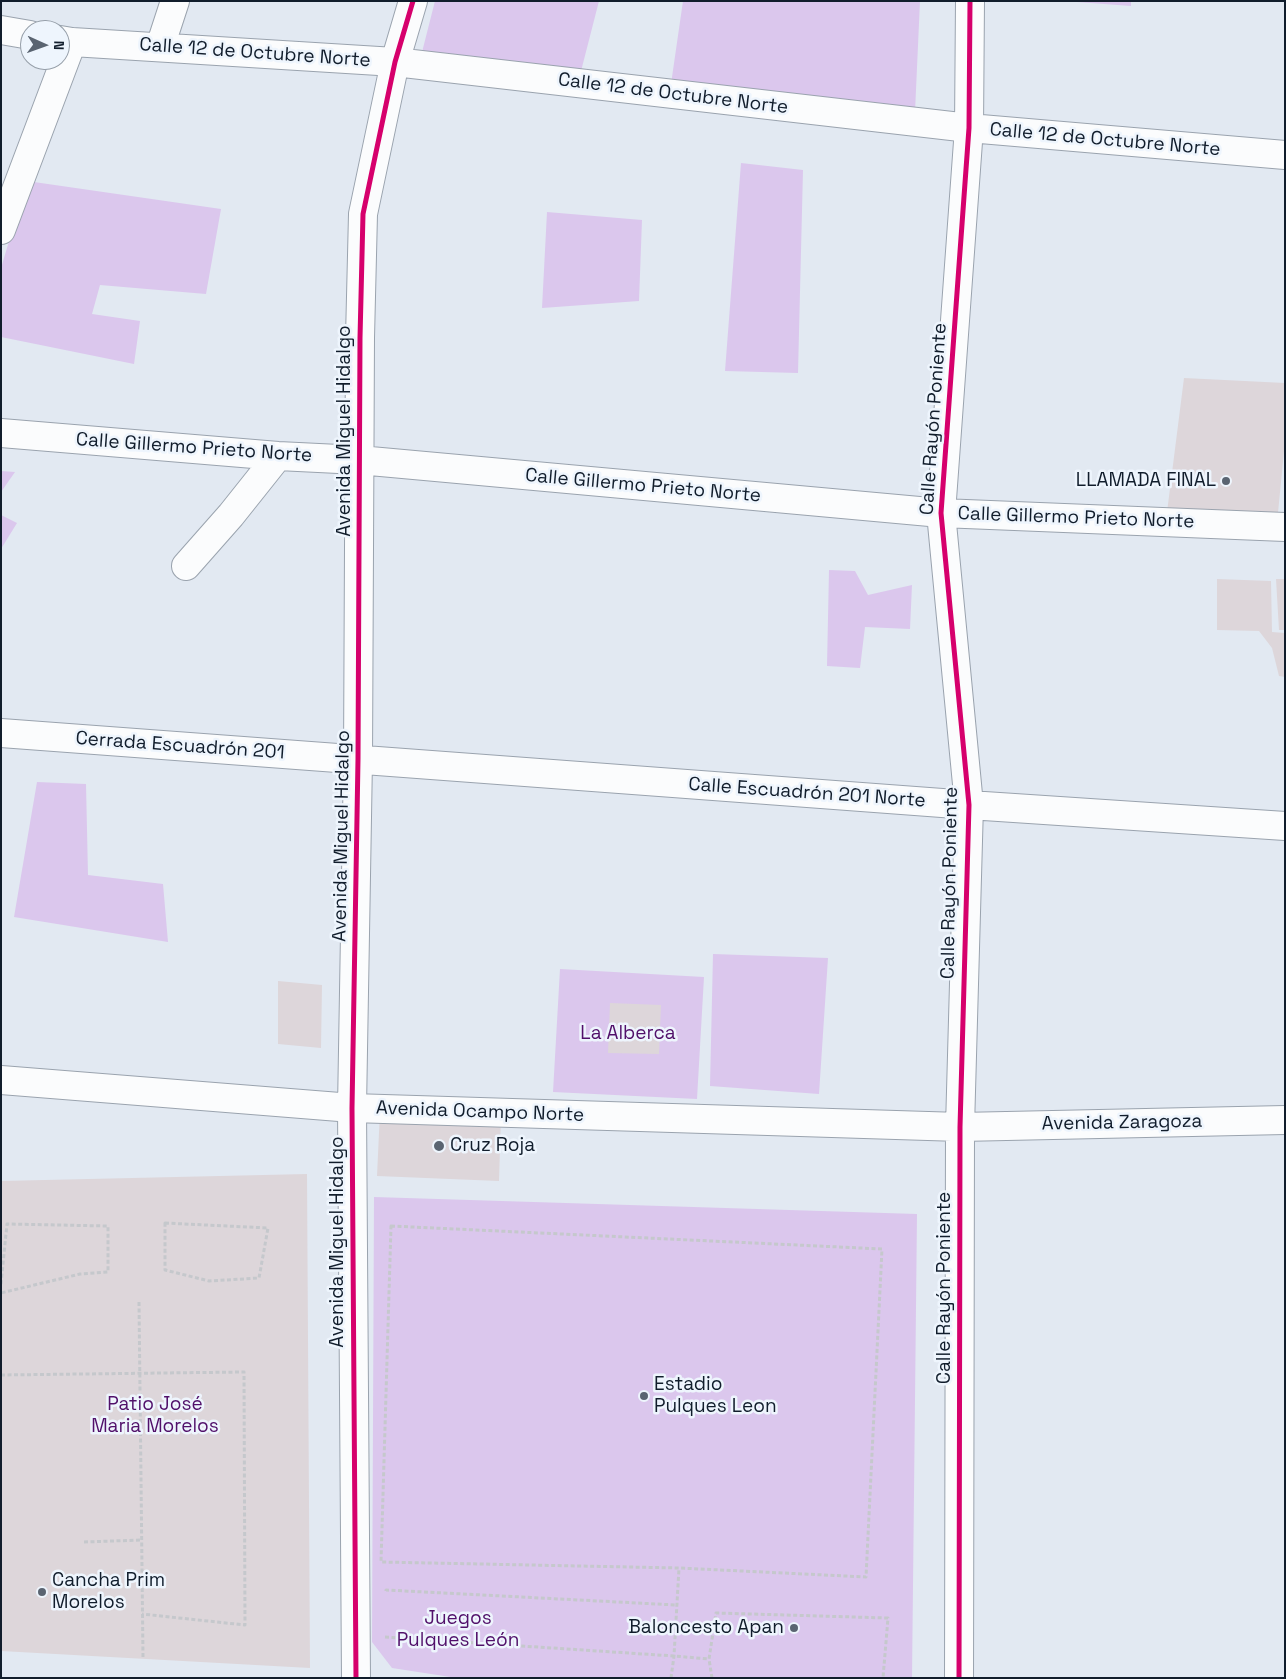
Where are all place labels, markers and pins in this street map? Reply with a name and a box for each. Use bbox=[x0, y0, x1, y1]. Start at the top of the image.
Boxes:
place label: LLAMADA FINAL bbox=[1076, 470, 1216, 492]
marker: LLAMADA FINAL bbox=[1220, 475, 1232, 487]
place label: Cruz Roja bbox=[450, 1135, 535, 1157]
marker: Cruz Roja bbox=[432, 1139, 446, 1153]
place label: Estadio Pulques Leon bbox=[654, 1374, 777, 1418]
marker: Estadio Pulques Leon bbox=[638, 1390, 650, 1402]
place label: Cancha Prim Morelos bbox=[52, 1570, 165, 1614]
marker: Cancha Prim Morelos bbox=[36, 1586, 48, 1598]
place label: Baloncesto Apan bbox=[628, 1617, 784, 1639]
marker: Baloncesto Apan bbox=[788, 1622, 800, 1634]

